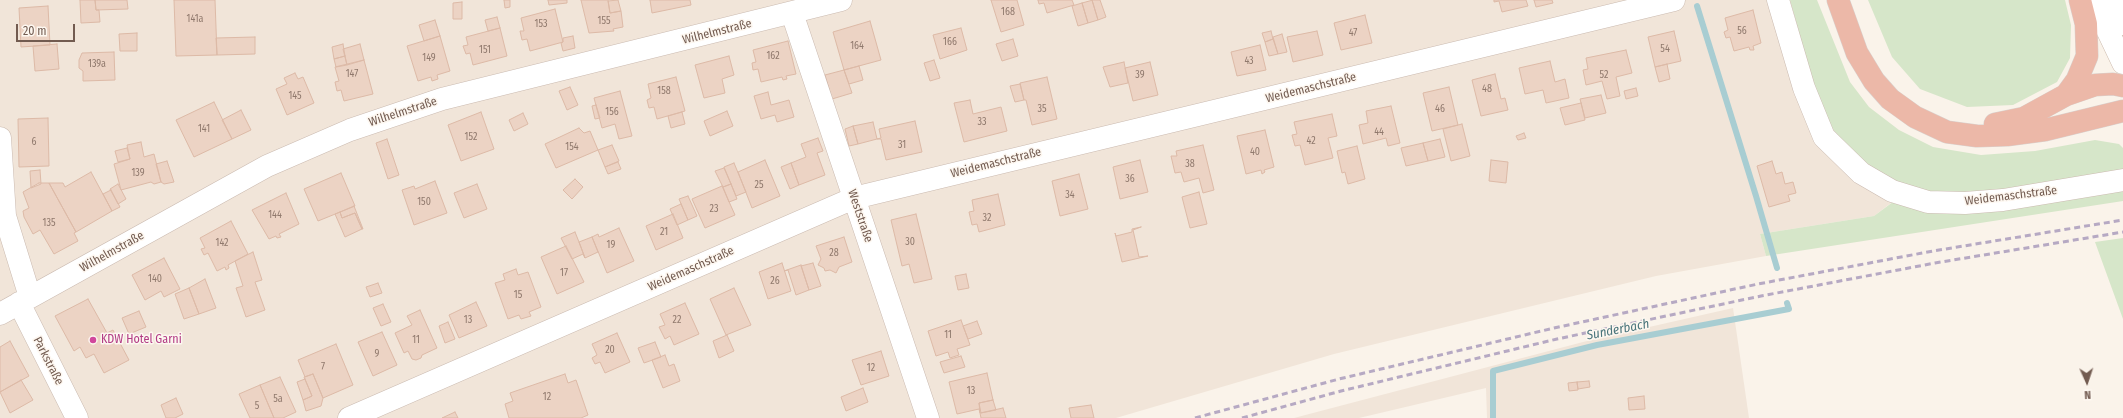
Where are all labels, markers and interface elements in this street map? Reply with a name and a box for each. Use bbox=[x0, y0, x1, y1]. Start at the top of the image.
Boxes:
house number: 168 bbox=[1001, 6, 1015, 18]
house number: 141a bbox=[187, 13, 203, 25]
house number: 155 bbox=[597, 15, 611, 27]
scale bar bbox=[18, 16, 77, 42]
street label: Wilhelmstraße bbox=[681, 16, 753, 48]
house number: 153 bbox=[535, 18, 547, 30]
text: 20 m bbox=[23, 24, 47, 38]
house number: 56 bbox=[1737, 25, 1747, 37]
house number: 47 bbox=[1349, 27, 1357, 39]
house number: 166 bbox=[943, 36, 957, 48]
house number: 164 bbox=[850, 40, 864, 52]
house number: 54 bbox=[1660, 43, 1670, 55]
house number: 151 bbox=[479, 44, 491, 56]
house number: 162 bbox=[766, 50, 780, 62]
house number: 149 bbox=[422, 52, 436, 64]
house number: 43 bbox=[1244, 55, 1254, 67]
house number: 139a bbox=[88, 58, 106, 70]
house number: 147 bbox=[346, 68, 358, 80]
house number: 39 bbox=[1135, 69, 1145, 81]
house number: 52 bbox=[1600, 69, 1608, 81]
street label: Weidemaschstraße bbox=[1264, 70, 1358, 106]
house number: 48 bbox=[1482, 83, 1492, 95]
house number: 158 bbox=[657, 85, 671, 97]
house number: 145 bbox=[288, 90, 302, 102]
street label: Wilhelmstraße bbox=[367, 94, 439, 130]
house number: 35 bbox=[1037, 103, 1047, 115]
house number: 46 bbox=[1435, 103, 1445, 115]
house number: 156 bbox=[605, 106, 619, 118]
house number: 33 bbox=[977, 116, 987, 128]
house number: 141 bbox=[198, 123, 210, 135]
house number: 44 bbox=[1374, 126, 1384, 138]
house number: 152 bbox=[465, 131, 477, 143]
house number: 42 bbox=[1306, 135, 1316, 147]
house number: 6 bbox=[32, 136, 36, 148]
house number: 31 bbox=[898, 139, 906, 151]
house number: 154 bbox=[565, 141, 579, 153]
street label: Weidemaschstraße bbox=[949, 145, 1043, 181]
house number: 40 bbox=[1250, 146, 1260, 158]
house number: 38 bbox=[1185, 158, 1195, 170]
house number: 139 bbox=[131, 167, 145, 179]
house number: 36 bbox=[1125, 173, 1135, 185]
house number: 25 bbox=[755, 179, 763, 191]
street label: Weidemaschstraße bbox=[1964, 183, 2058, 209]
street label: Weststraße bbox=[844, 188, 876, 244]
house number: 34 bbox=[1065, 189, 1075, 201]
house number: 150 bbox=[417, 196, 431, 208]
house number: 23 bbox=[710, 203, 718, 215]
house number: 144 bbox=[268, 209, 282, 221]
house number: 32 bbox=[983, 212, 991, 224]
house number: 135 bbox=[43, 217, 55, 229]
house number: 21 bbox=[660, 226, 668, 238]
street label: Wilhelmstraße bbox=[77, 229, 147, 275]
house number: 30 bbox=[905, 236, 915, 248]
house number: 142 bbox=[215, 237, 229, 249]
house number: 19 bbox=[607, 239, 615, 251]
street label: Weidemaschstraße bbox=[646, 244, 736, 294]
house number: 28 bbox=[829, 247, 839, 259]
house number: 17 bbox=[560, 267, 568, 279]
house number: 140 bbox=[148, 273, 162, 285]
house number: 26 bbox=[770, 275, 780, 287]
house number: 15 bbox=[514, 289, 522, 301]
house number: 13 bbox=[464, 314, 472, 326]
house number: 22 bbox=[673, 314, 681, 326]
water label: Sunderbach bbox=[1585, 316, 1651, 344]
house number: 11 bbox=[944, 329, 952, 341]
place label: KDW Hotel Garni bbox=[101, 333, 182, 347]
street label: Parkstraße bbox=[30, 334, 66, 388]
house number: 11 bbox=[412, 334, 420, 346]
marker: KDW Hotel Garni bbox=[88, 335, 98, 345]
house number: 20 bbox=[605, 344, 615, 356]
house number: 9 bbox=[375, 348, 379, 360]
house number: 7 bbox=[321, 361, 325, 373]
house number: 12 bbox=[867, 362, 875, 374]
north arrow bbox=[2067, 362, 2107, 402]
house number: 13 bbox=[967, 385, 975, 397]
text: N bbox=[2084, 388, 2091, 401]
house number: 12 bbox=[543, 391, 551, 403]
house number: 5a bbox=[273, 393, 283, 405]
house number: 5 bbox=[255, 400, 259, 412]

